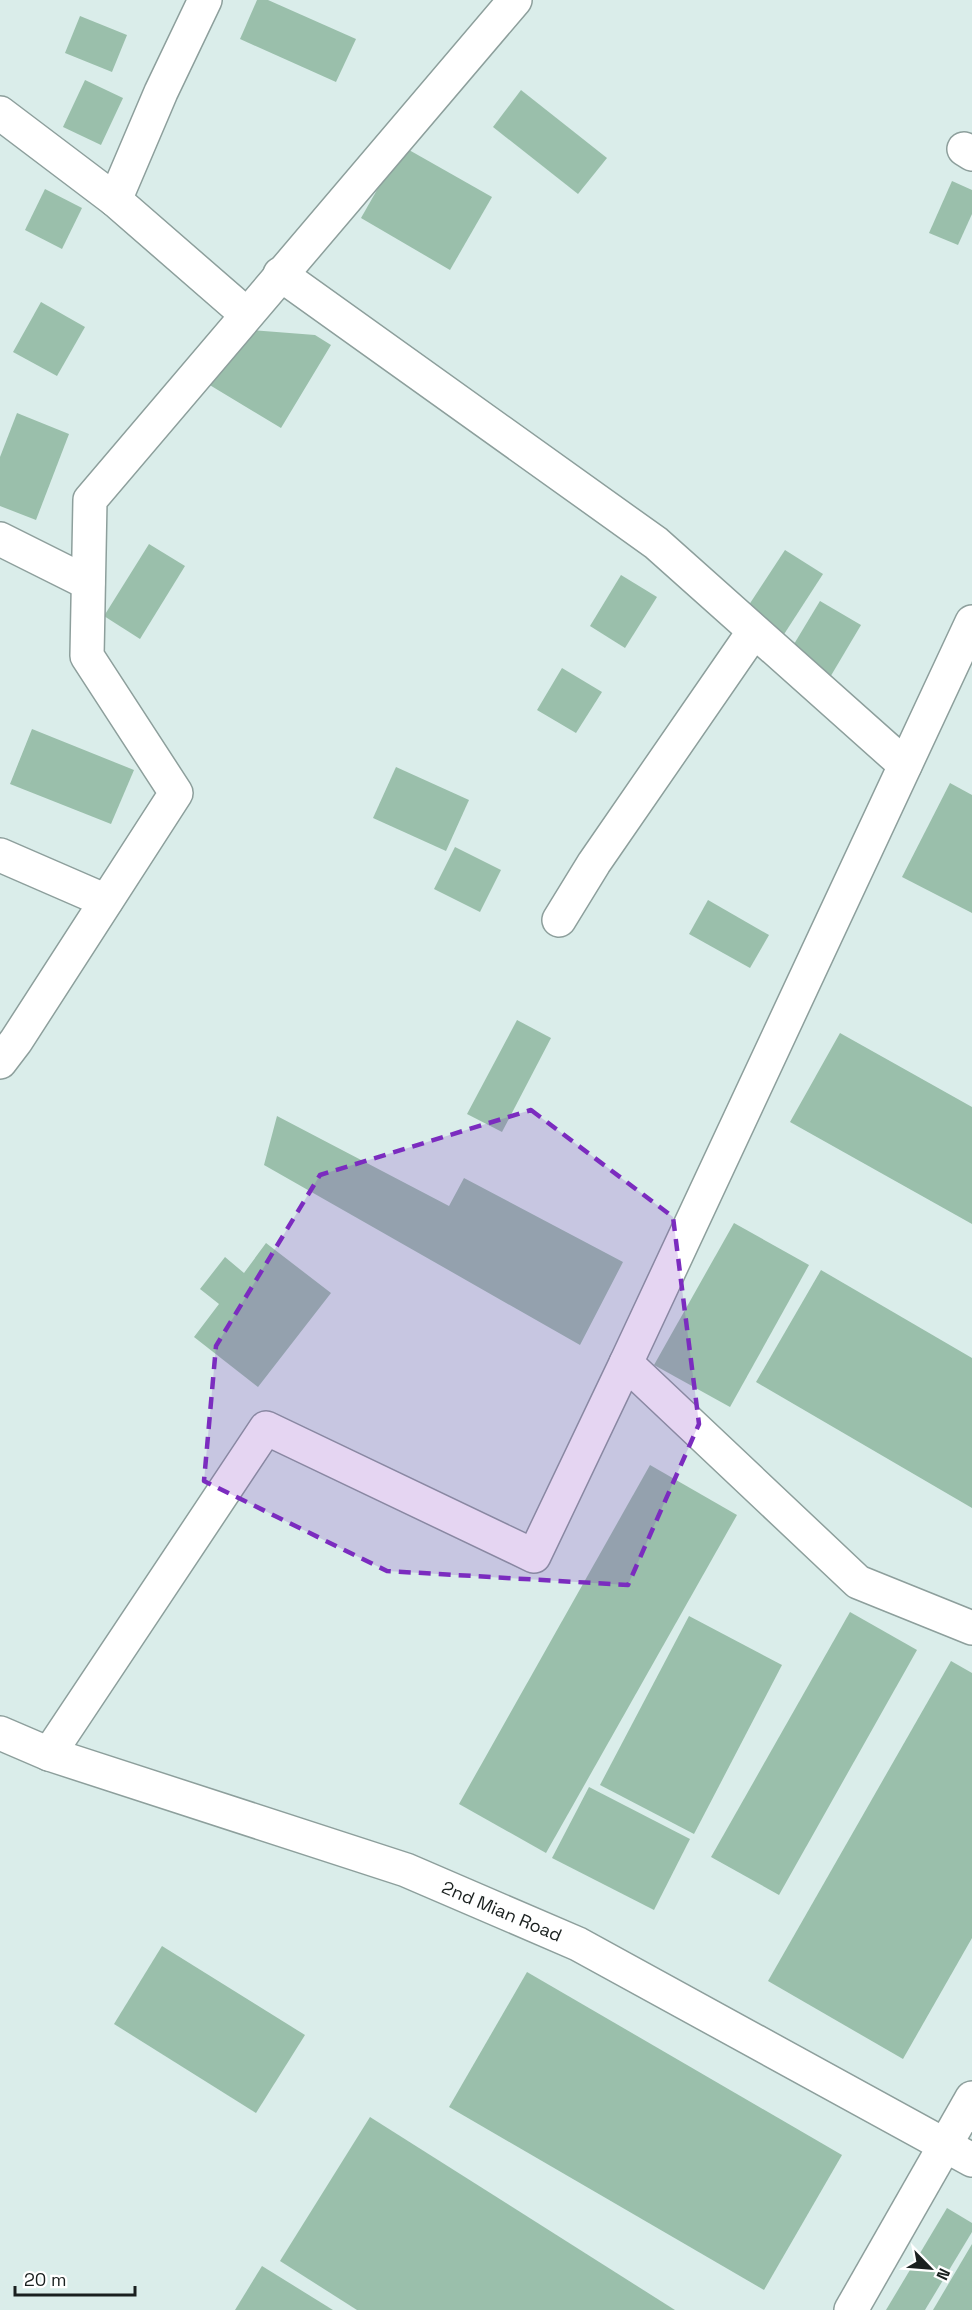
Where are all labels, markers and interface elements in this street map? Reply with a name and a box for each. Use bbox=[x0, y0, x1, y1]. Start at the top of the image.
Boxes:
street label: 2nd Mian Road bbox=[438, 1875, 566, 1947]
north arrow bbox=[900, 2238, 960, 2298]
scale bar bbox=[15, 2259, 135, 2297]
text: N bbox=[931, 2265, 955, 2283]
text: 20 m bbox=[24, 2268, 67, 2291]

